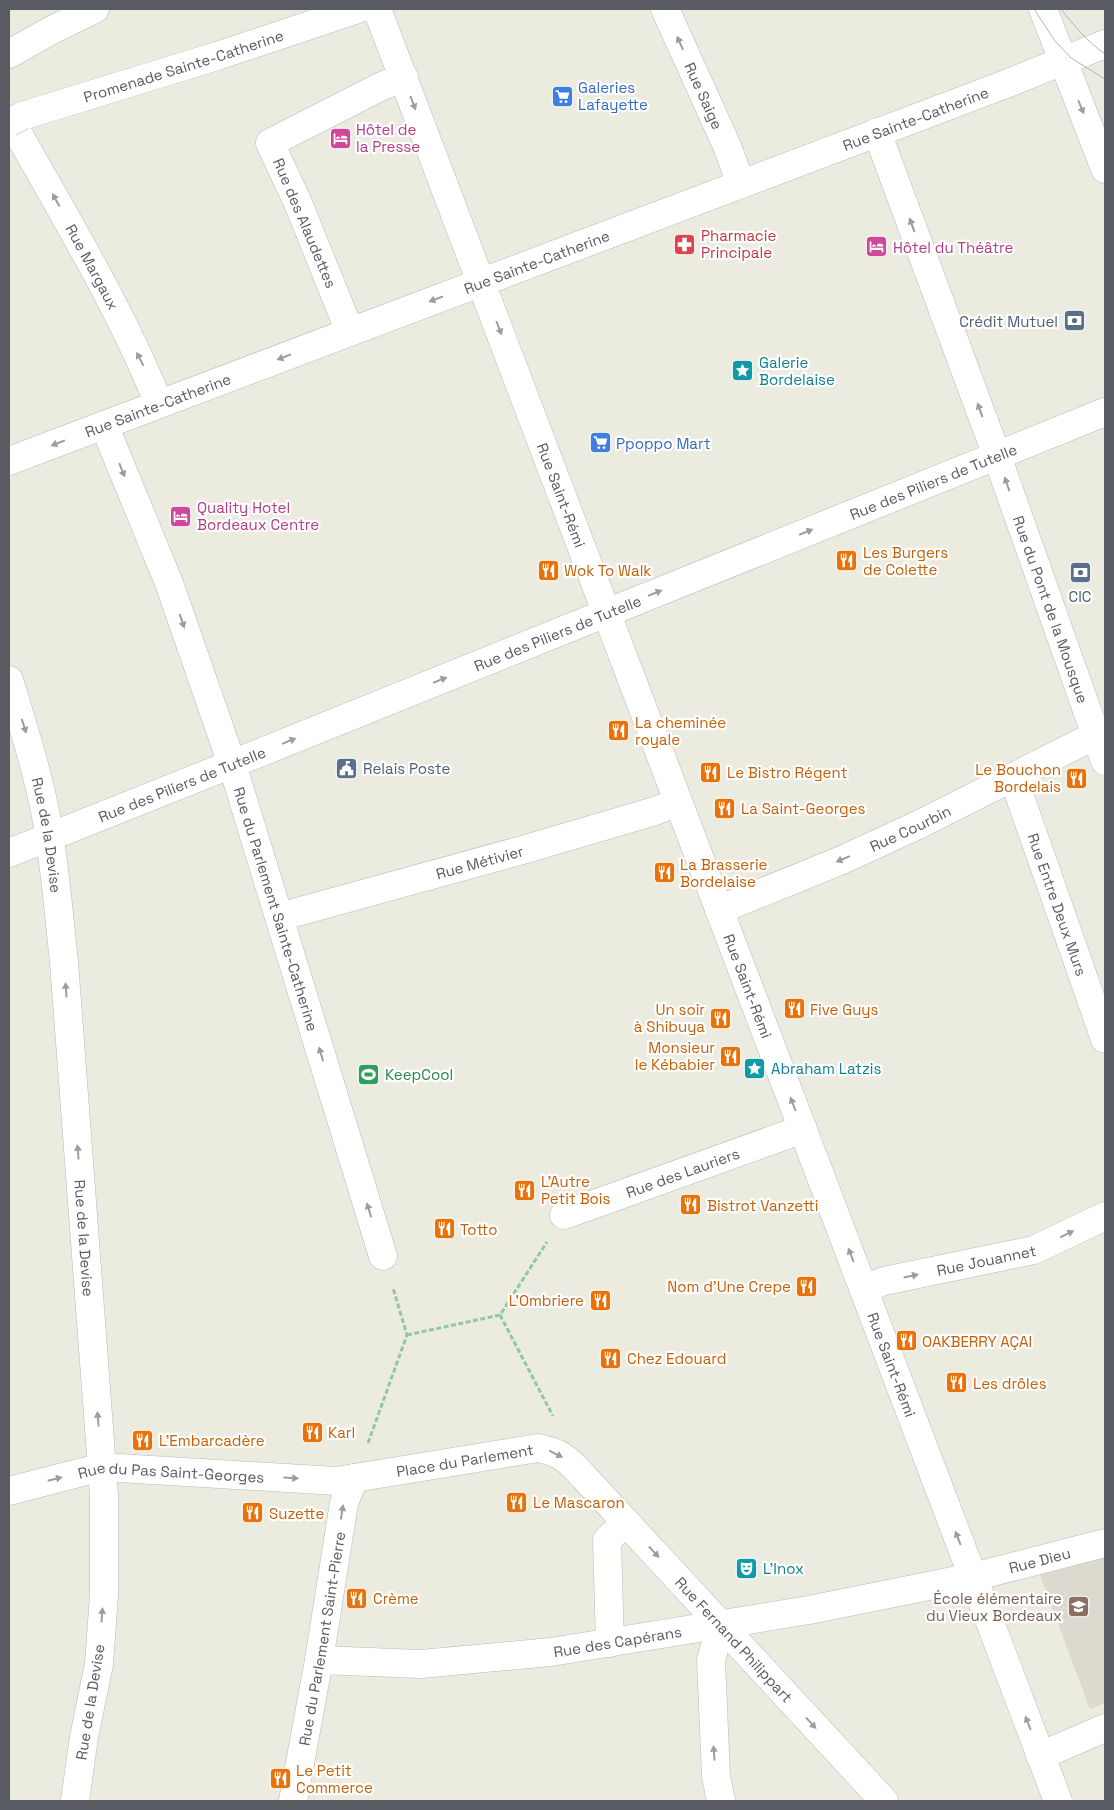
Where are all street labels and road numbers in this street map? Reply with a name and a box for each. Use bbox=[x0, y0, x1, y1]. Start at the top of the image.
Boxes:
street label: Promenade Sainte-Catherine bbox=[81, 25, 286, 106]
street label: Rue Saige bbox=[681, 59, 728, 132]
street label: Rue Sainte-Catherine bbox=[840, 82, 991, 154]
street label: Rue des Alaudettes bbox=[269, 155, 341, 291]
street label: Rue Margaux bbox=[62, 221, 124, 313]
street label: Rue Sainte-Catherine bbox=[461, 225, 612, 298]
street label: Rue Sainte-Catherine bbox=[82, 369, 233, 441]
street label: Rue des Piliers de Tutelle bbox=[847, 439, 1020, 524]
street label: Rue Saint-Rémi bbox=[533, 440, 590, 550]
street label: Rue du Pont de la Mousque bbox=[1009, 513, 1093, 706]
street label: Rue des Piliers de Tutelle bbox=[471, 591, 644, 675]
street label: Rue des Piliers de Tutelle bbox=[95, 742, 268, 826]
street label: Rue de la Devise bbox=[28, 775, 66, 894]
street label: Rue du Parlement Sainte-Catherine bbox=[230, 784, 323, 1033]
street label: Rue Courbin bbox=[866, 801, 954, 855]
street label: Rue Entre Deux Murs bbox=[1024, 830, 1092, 979]
street label: Rue Métivier bbox=[434, 841, 526, 883]
street label: Rue Saint-Rémi bbox=[720, 931, 777, 1041]
street label: Rue des Lauriers bbox=[623, 1143, 742, 1201]
street label: Rue de la Devise bbox=[71, 1179, 99, 1297]
street label: Rue Jouannet bbox=[935, 1240, 1038, 1279]
street label: Rue Saint-Rémi bbox=[864, 1309, 921, 1419]
street label: Place du Parlement bbox=[395, 1439, 535, 1481]
street label: Rue du Pas Saint-Georges bbox=[76, 1457, 265, 1486]
street label: Rue du Parlement Saint-Pierre bbox=[294, 1530, 349, 1747]
street label: Rue Dieu bbox=[1007, 1543, 1072, 1577]
street label: Rue Fernand Philippart bbox=[671, 1572, 797, 1706]
street label: Rue des Capérans bbox=[552, 1621, 683, 1661]
street label: Rue de la Devise bbox=[71, 1643, 109, 1761]

